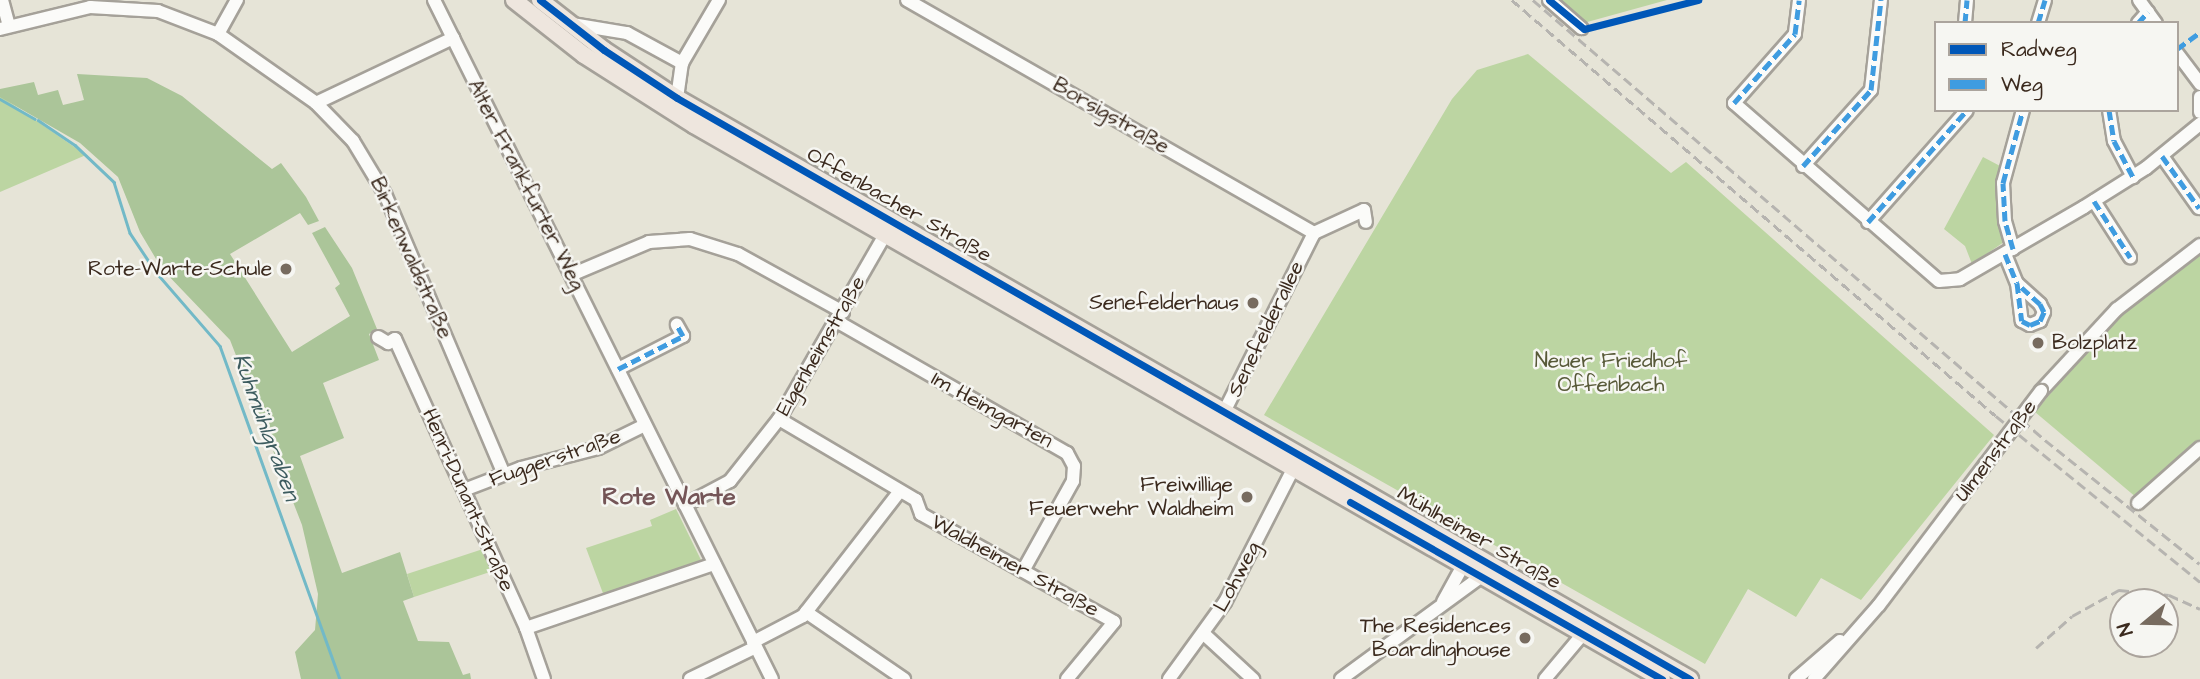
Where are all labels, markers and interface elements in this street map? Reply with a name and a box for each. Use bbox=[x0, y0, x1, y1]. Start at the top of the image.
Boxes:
legend bbox=[1934, 21, 2179, 112]
text: Radweg bbox=[2001, 35, 2077, 64]
text: Weg bbox=[2001, 70, 2043, 99]
street label: Borsigstraße bbox=[1048, 72, 1174, 160]
street label: Alter Frankfurter Weg bbox=[462, 75, 590, 295]
street label: Offenbacher Straße bbox=[802, 142, 996, 268]
street label: Birkenwaldstraße bbox=[364, 173, 458, 343]
place label: Rote-Warte-Schule bbox=[88, 256, 272, 282]
street label: Senefelderallee bbox=[1222, 257, 1310, 401]
marker: Rote-Warte-Schule bbox=[278, 261, 294, 277]
street label: Eigenheimstraße bbox=[771, 272, 871, 420]
place label: Senefelderhaus bbox=[1089, 290, 1239, 316]
marker: Senefelderhaus bbox=[1245, 295, 1261, 311]
place label: Bolzplatz bbox=[2052, 330, 2137, 356]
marker: Bolzplatz bbox=[2030, 335, 2046, 351]
park label: Neuer Friedhof Offenbach bbox=[1535, 348, 1687, 398]
water label: Kuhmühlgraben bbox=[227, 350, 305, 504]
street label: Im Heimgarten bbox=[927, 366, 1057, 454]
street label: Ulmenstraße bbox=[1950, 395, 2042, 507]
street label: Henri-Dunant-Straße bbox=[416, 405, 520, 595]
street label: Fuggerstraße bbox=[486, 424, 624, 492]
place label: Freiwillige Feuerwehr Waldheim bbox=[1029, 472, 1233, 522]
street label: Mühlheimer Straße bbox=[1393, 481, 1565, 595]
district label: Rote Warte bbox=[602, 484, 736, 512]
marker: Freiwillige Feuerwehr Waldheim bbox=[1239, 489, 1255, 505]
street label: Waldheimer Straße bbox=[927, 509, 1103, 623]
street label: Lohweg bbox=[1208, 538, 1266, 616]
north arrow bbox=[2109, 588, 2179, 658]
place label: The Residences Boardinghouse bbox=[1360, 613, 1511, 663]
text: N bbox=[2111, 619, 2140, 639]
marker: The Residences Boardinghouse bbox=[1517, 630, 1533, 646]

